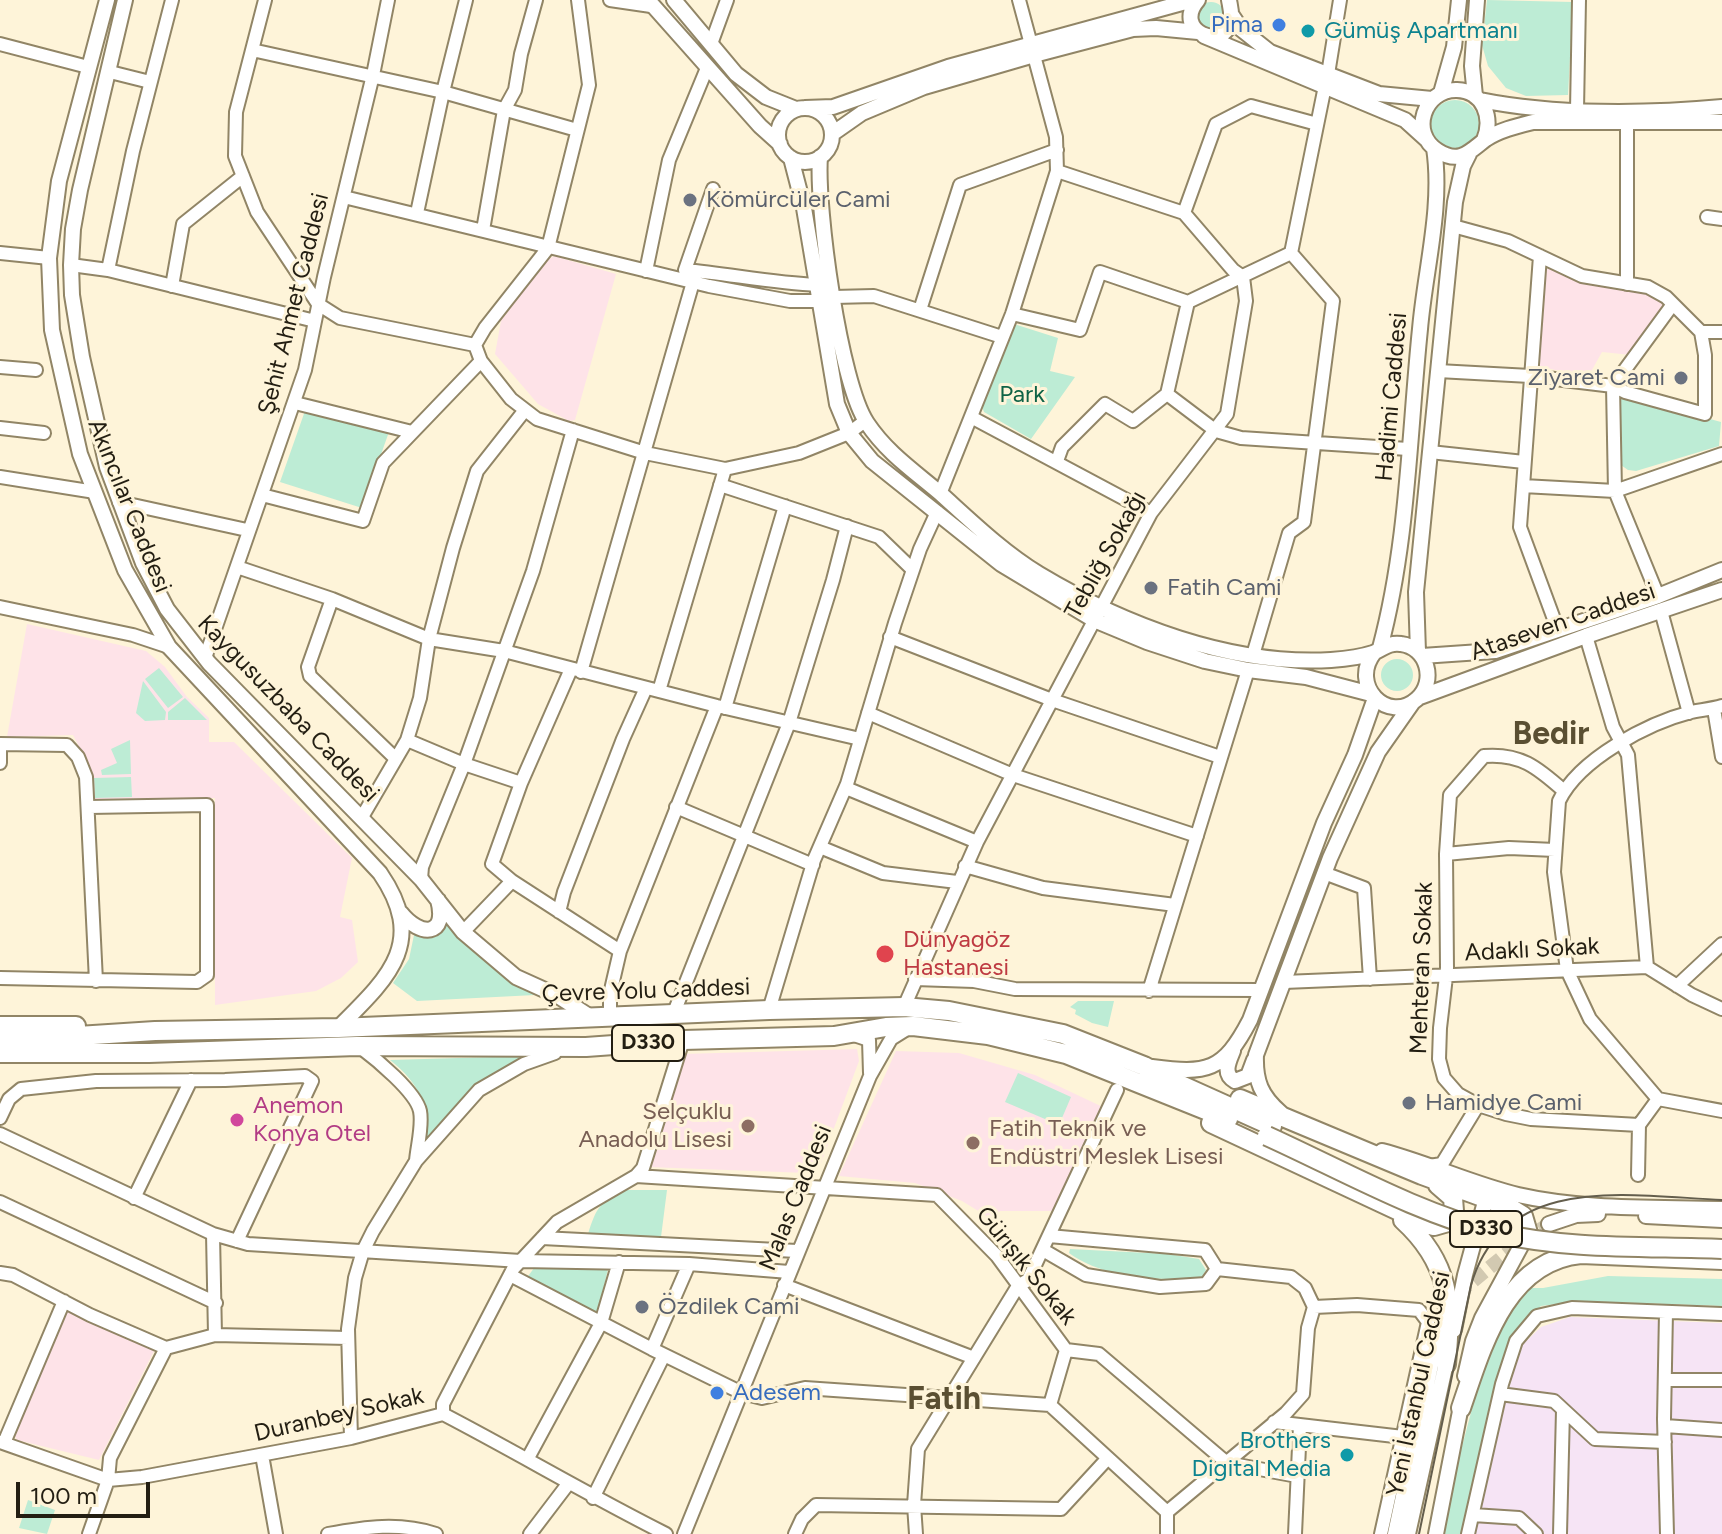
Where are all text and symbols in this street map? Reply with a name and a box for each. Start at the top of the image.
place label: Pima [1211,11,1263,39]
marker: Pima [1270,16,1288,34]
place label: Gümüş Apartmanı [1324,17,1518,45]
marker: Gümüş Apartmanı [1299,22,1317,40]
place label: Kömürcüler Cami [706,186,891,214]
street label: Şehit Ahmet Caddesi [253,190,335,418]
marker: Kömürcüler Cami [681,191,699,209]
street label: Hadimi Caddesi [1370,311,1414,483]
place label: Ziyaret Cami [1528,364,1665,392]
marker: Ziyaret Cami [1672,369,1690,387]
park label: Park [999,381,1045,409]
street label: Akıncılar Caddesi [81,415,177,597]
street label: Tebliğ Sokağı [1059,486,1153,624]
place label: Fatih Cami [1167,574,1282,602]
street label: Ataseven Caddesi [1467,577,1659,667]
marker: Fatih Cami [1142,579,1160,597]
street label: Kaygusuzbaba Caddesi [191,610,385,808]
district label: Bedir [1513,716,1589,754]
street label: Mehteran Sokak [1405,881,1439,1055]
place label: Dünyagöz Hastanesi [903,926,1010,982]
street label: Adaklı Sokak [1464,932,1600,968]
marker: Dünyagöz Hastanesi [874,943,896,965]
street label: Çevre Yolu Caddesi [541,973,751,1009]
road number: D330 [612,1025,684,1061]
place label: Hamidye Cami [1425,1089,1582,1117]
place label: Anemon Konya Otel [253,1092,371,1148]
marker: Hamidye Cami [1400,1094,1418,1112]
place label: Selçuklu Anadolu Lisesi [578,1098,732,1154]
marker: Anemon Konya Otel [228,1111,246,1129]
place label: Fatih Teknik ve Endüstri Meslek Lisesi [989,1115,1224,1171]
marker: Selçuklu Anadolu Lisesi [739,1117,757,1135]
street label: Malas Caddesi [754,1121,838,1275]
marker: Fatih Teknik ve Endüstri Meslek Lisesi [964,1134,982,1152]
street label: Gürışık Sokak [970,1201,1082,1331]
road number: D330 [1450,1211,1522,1247]
street label: Yeni İstanbul Caddesi [1381,1269,1457,1499]
place label: Özdilek Cami [658,1293,800,1321]
marker: Özdilek Cami [633,1298,651,1316]
place label: Adesem [733,1379,821,1407]
district label: Fatih [907,1381,981,1419]
street label: Duranbey Sokak [251,1382,427,1448]
marker: Adesem [708,1384,726,1402]
place label: Brothers Digital Media [1192,1427,1331,1483]
marker: Brothers Digital Media [1338,1446,1356,1464]
scale bar [20,1466,154,1516]
text: 100 m [30,1481,97,1510]

